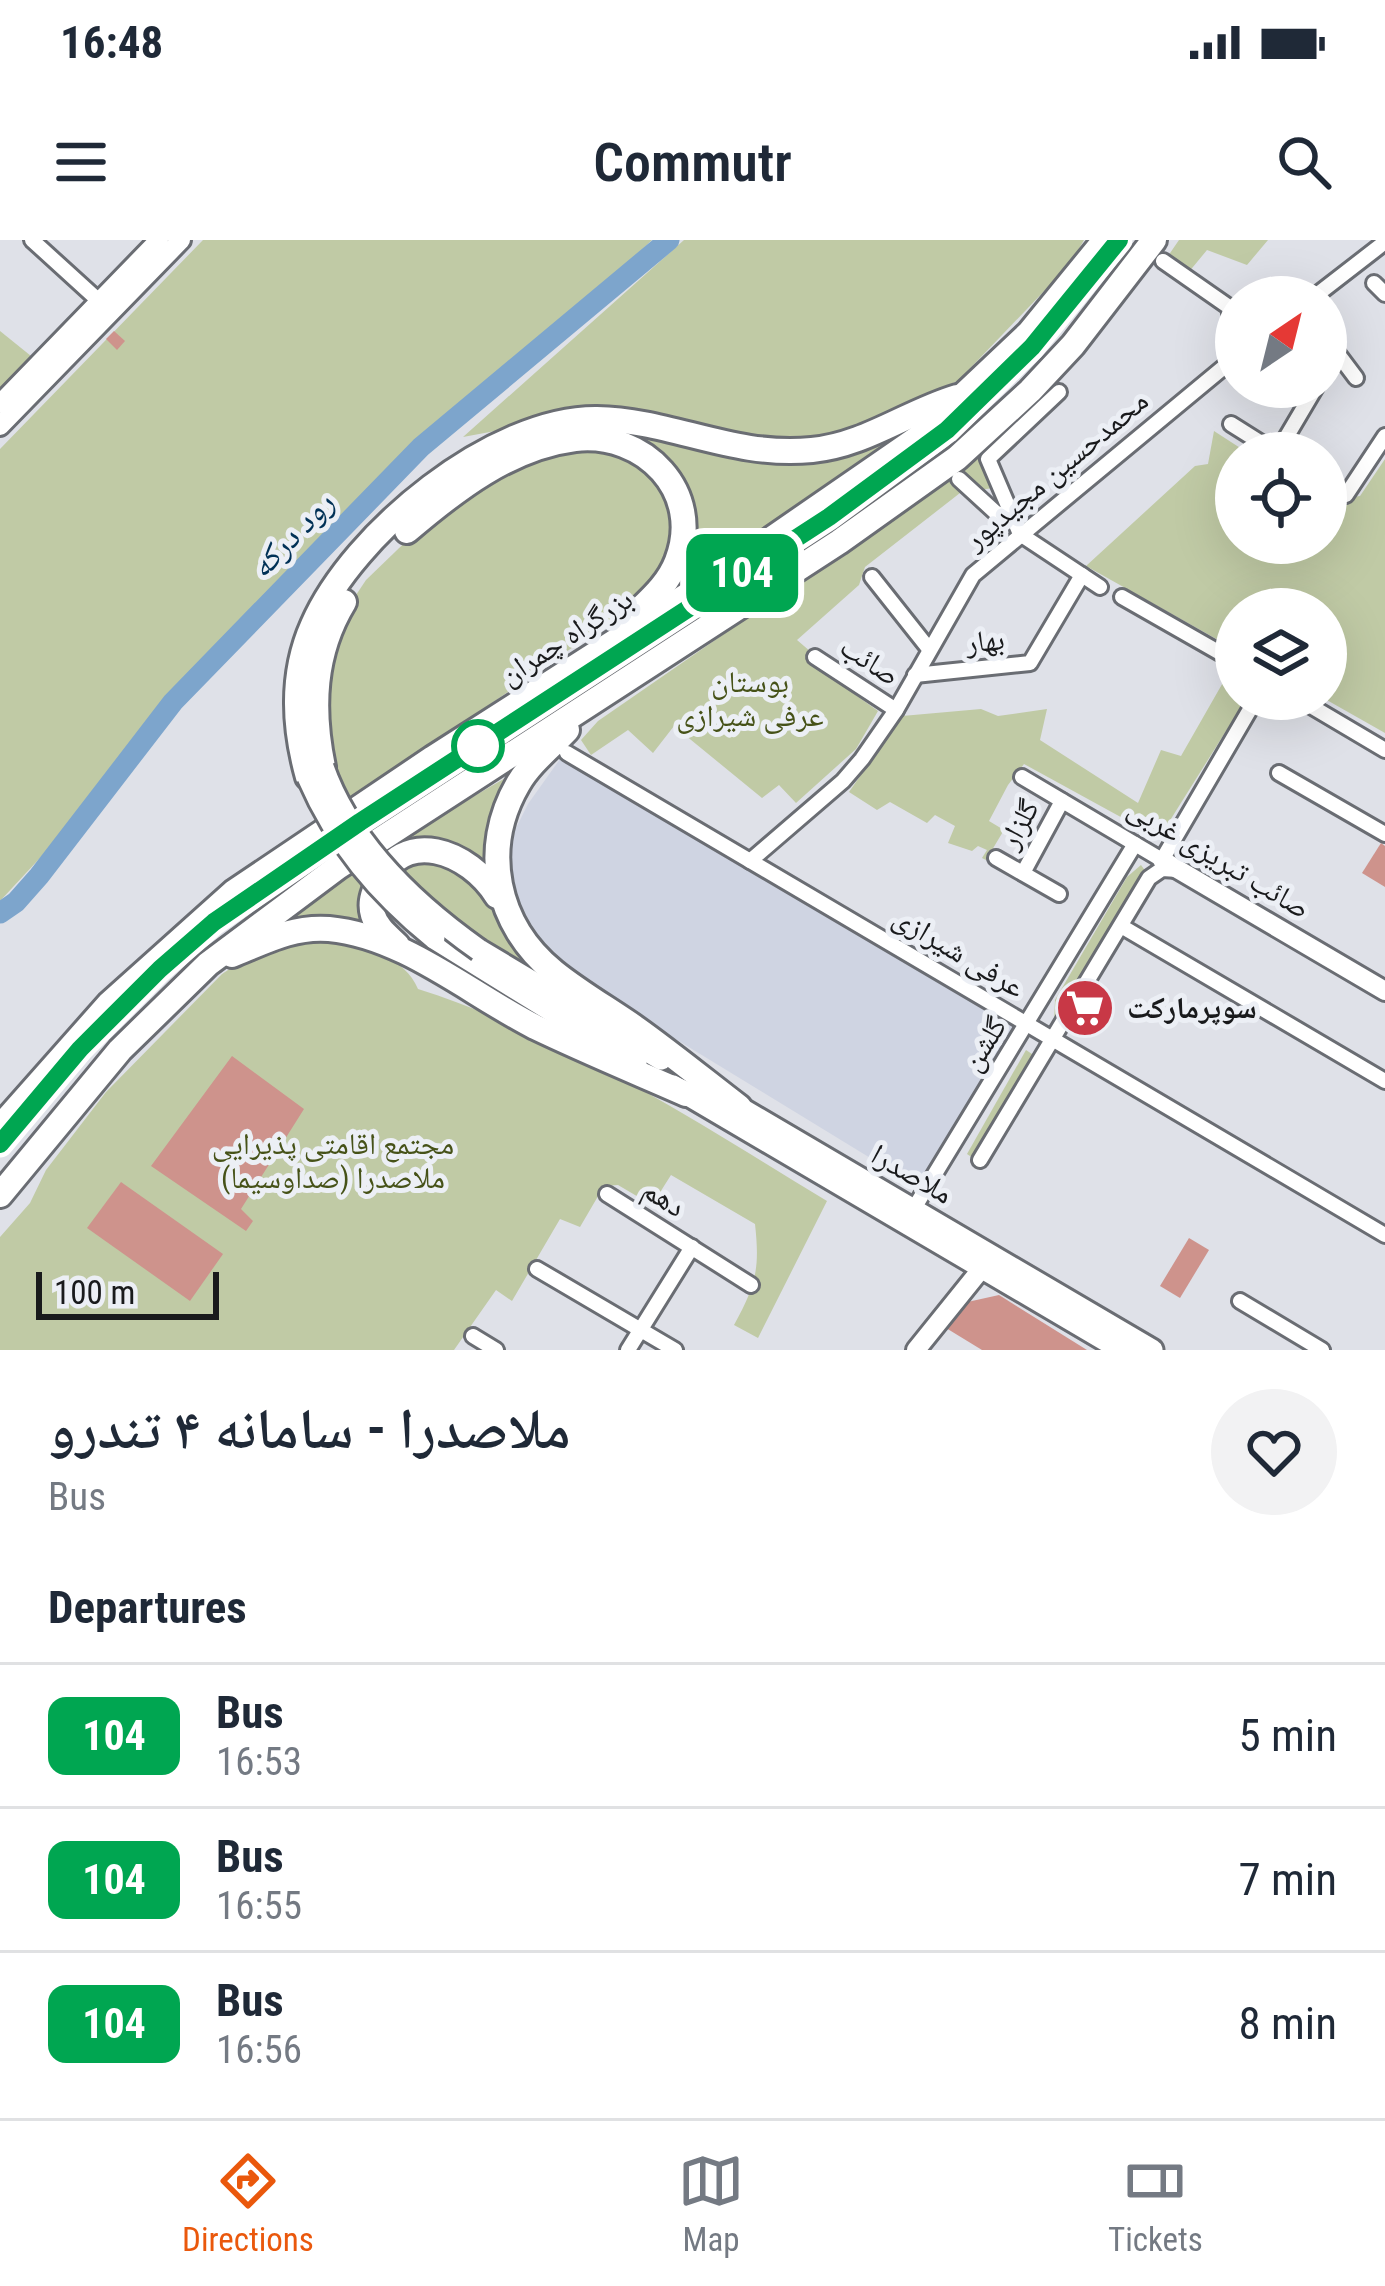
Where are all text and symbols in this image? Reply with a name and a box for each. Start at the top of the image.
text: 16:48 [60,16,163,69]
icon: menu [48,129,114,195]
icon: search [1271,129,1337,195]
text: Commutr [593,131,792,194]
north arrow [1215,276,1347,408]
map controls [1215,276,1347,720]
street label: محمدحسین مجیدپور [956,383,1155,558]
button: locate [1215,432,1347,564]
water label: رود درکه [241,483,342,585]
line badge: 104 [673,534,811,612]
text: 104 [710,548,774,597]
street label: بزرگراه چمران [493,581,639,693]
button: layers [1215,588,1347,720]
street label: بهار [963,621,1006,660]
street label: صائب [834,628,907,693]
park label: بوستان عرفی شیرازی [676,664,824,734]
unlabelled marker [453,721,503,771]
street label: صائب تبریزی غربی [1121,790,1317,926]
street label: گلزار [990,793,1046,855]
street label: عرفی شیرازی [887,899,1031,1005]
supermarket icon: سوپرمارکت [1054,977,1116,1039]
place label: سوپرمارکت [1127,990,1257,1026]
street label: گلشن [954,1010,1014,1078]
park label: مجتمع اقامتی پذیرایی ملاصدرا (صداوسیما) [212,1126,454,1195]
street label: ملاصدرا [865,1136,959,1211]
street label: دهم [635,1171,692,1226]
scale bar [36,1266,219,1319]
text: 100 m [54,1273,135,1312]
button: heart [1211,1389,1337,1515]
text: ملاصدرا - سامانه ۴ تندرو [48,1395,571,1462]
text: Bus [48,1474,106,1520]
text: Departures [48,1581,247,1634]
text: Bus [216,1686,284,1739]
text: 5 min [1238,1709,1337,1762]
text: 104 [82,1711,146,1760]
text: 16:53 [216,1739,302,1785]
text: Bus [216,1830,284,1883]
text: 7 min [1238,1853,1337,1906]
text: 104 [82,1855,146,1904]
text: 16:55 [216,1883,302,1929]
text: Bus [216,1974,284,2027]
text: 8 min [1238,1997,1337,2050]
text: 104 [82,1999,146,2048]
text: 16:56 [216,2027,302,2073]
tab: Directions [182,2148,314,2259]
tab: Map [678,2148,744,2259]
tab: Tickets [1108,2148,1203,2259]

